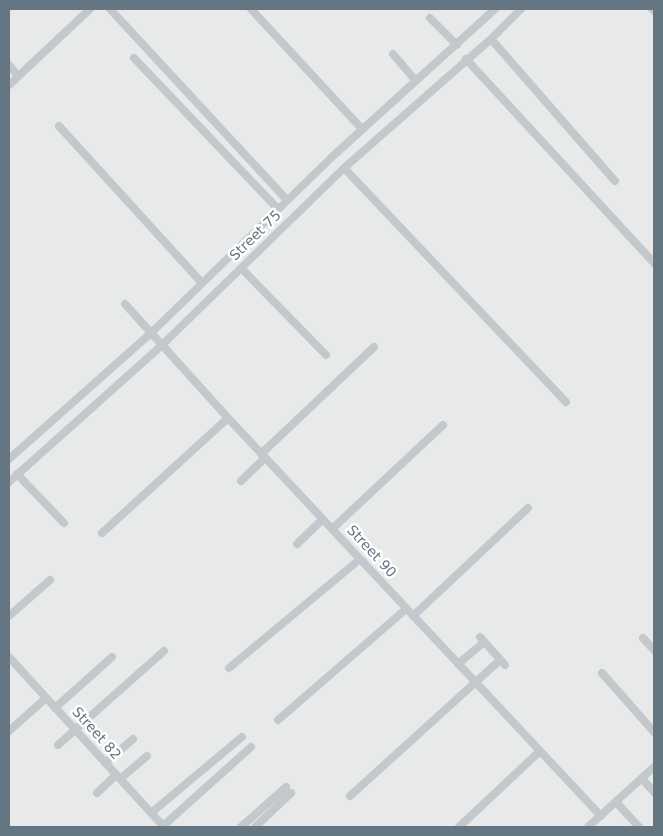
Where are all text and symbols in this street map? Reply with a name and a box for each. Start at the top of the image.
street label: Street 75 [227,207,285,265]
street label: Street 90 [343,523,399,581]
street label: Street 82 [68,704,124,764]

